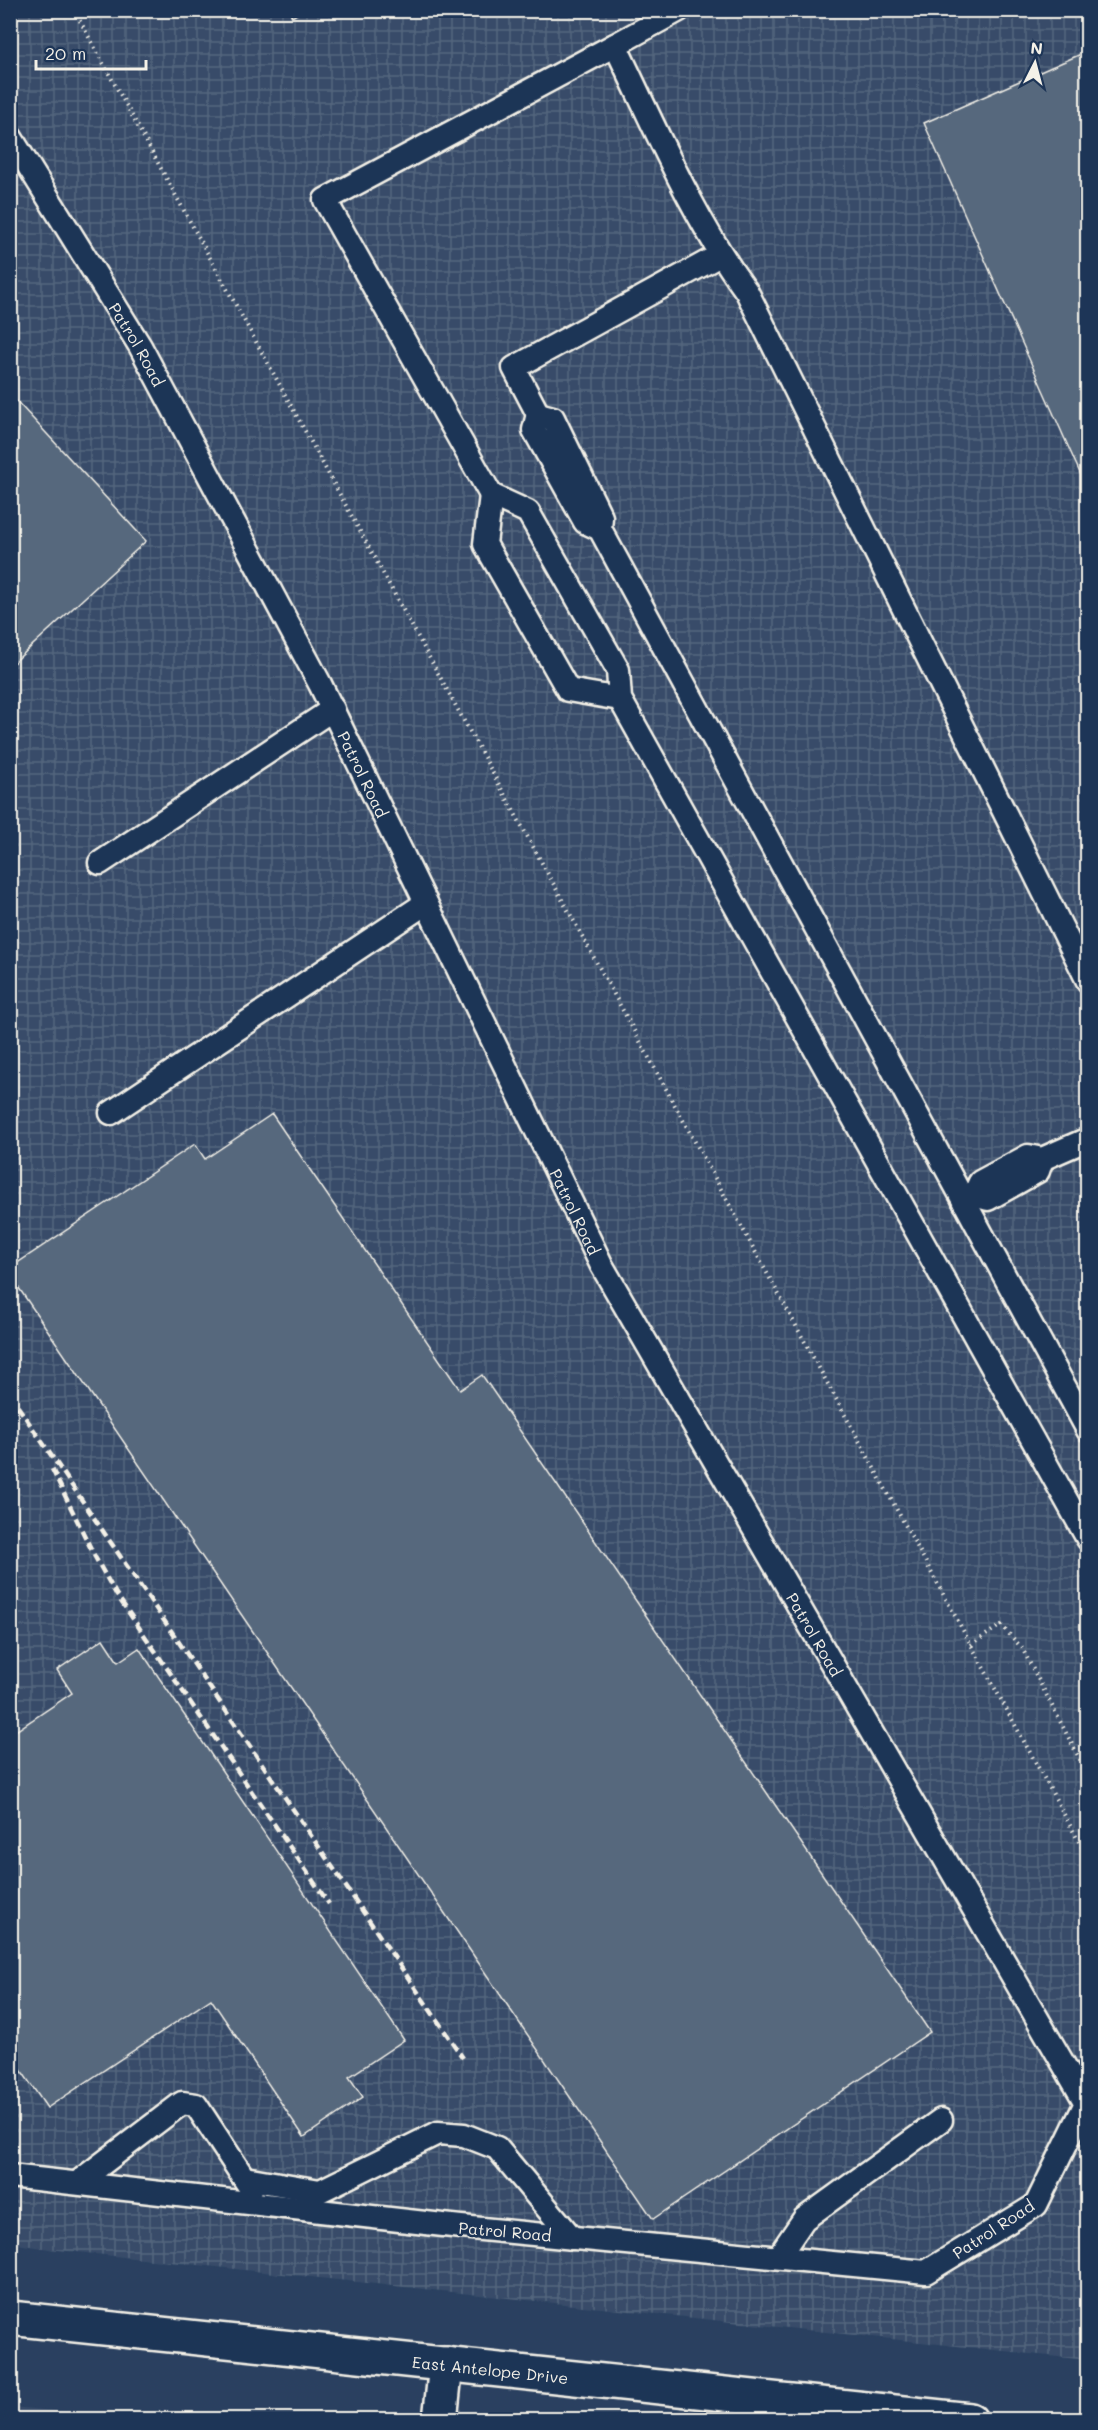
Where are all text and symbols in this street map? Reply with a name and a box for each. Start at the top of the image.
scale bar [36,33,146,71]
north arrow [1005,33,1065,93]
text: N [1029,37,1044,59]
text: 20 m [45,41,86,65]
street label: Patrol Road [105,298,170,390]
street label: Patrol Road [334,727,393,821]
street label: Patrol Road [546,1165,605,1258]
street label: Patrol Road [782,1589,847,1680]
street label: Patrol Road [948,2195,1038,2263]
street label: Patrol Road [458,2216,552,2246]
street label: East Antelope Drive [411,2350,569,2388]

